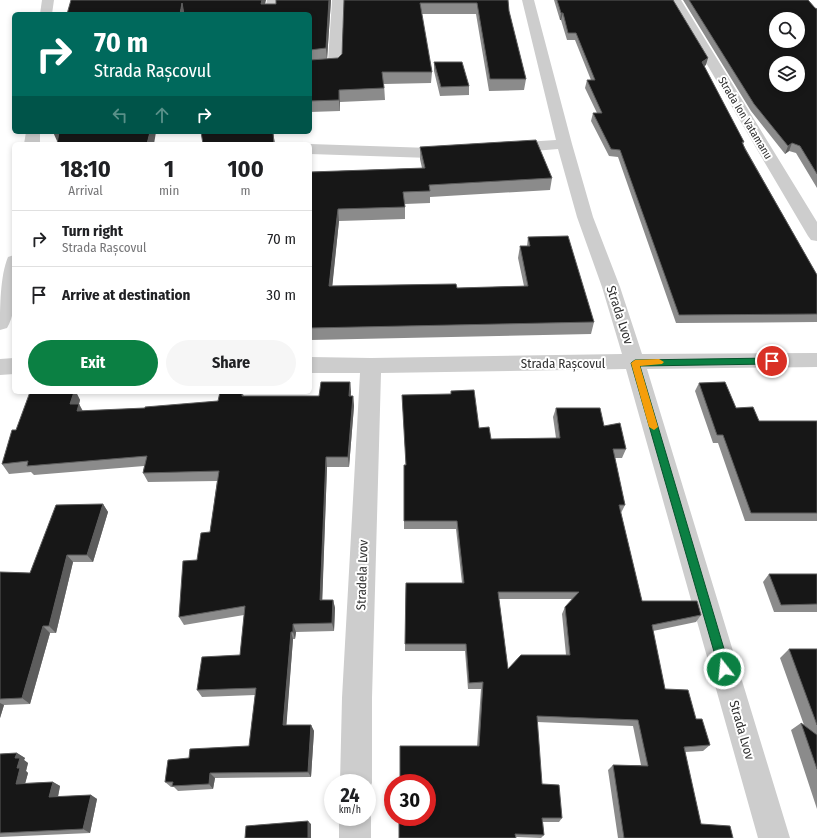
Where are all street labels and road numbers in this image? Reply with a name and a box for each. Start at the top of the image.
street label: Strada Ion Vatamanu [715,74,775,162]
street label: Strada Lvov [603,284,637,346]
street label: Strada Rașcovul [521,356,606,372]
street label: Stradela Lvov [353,539,371,611]
street label: Strada Lvov [726,699,758,761]

